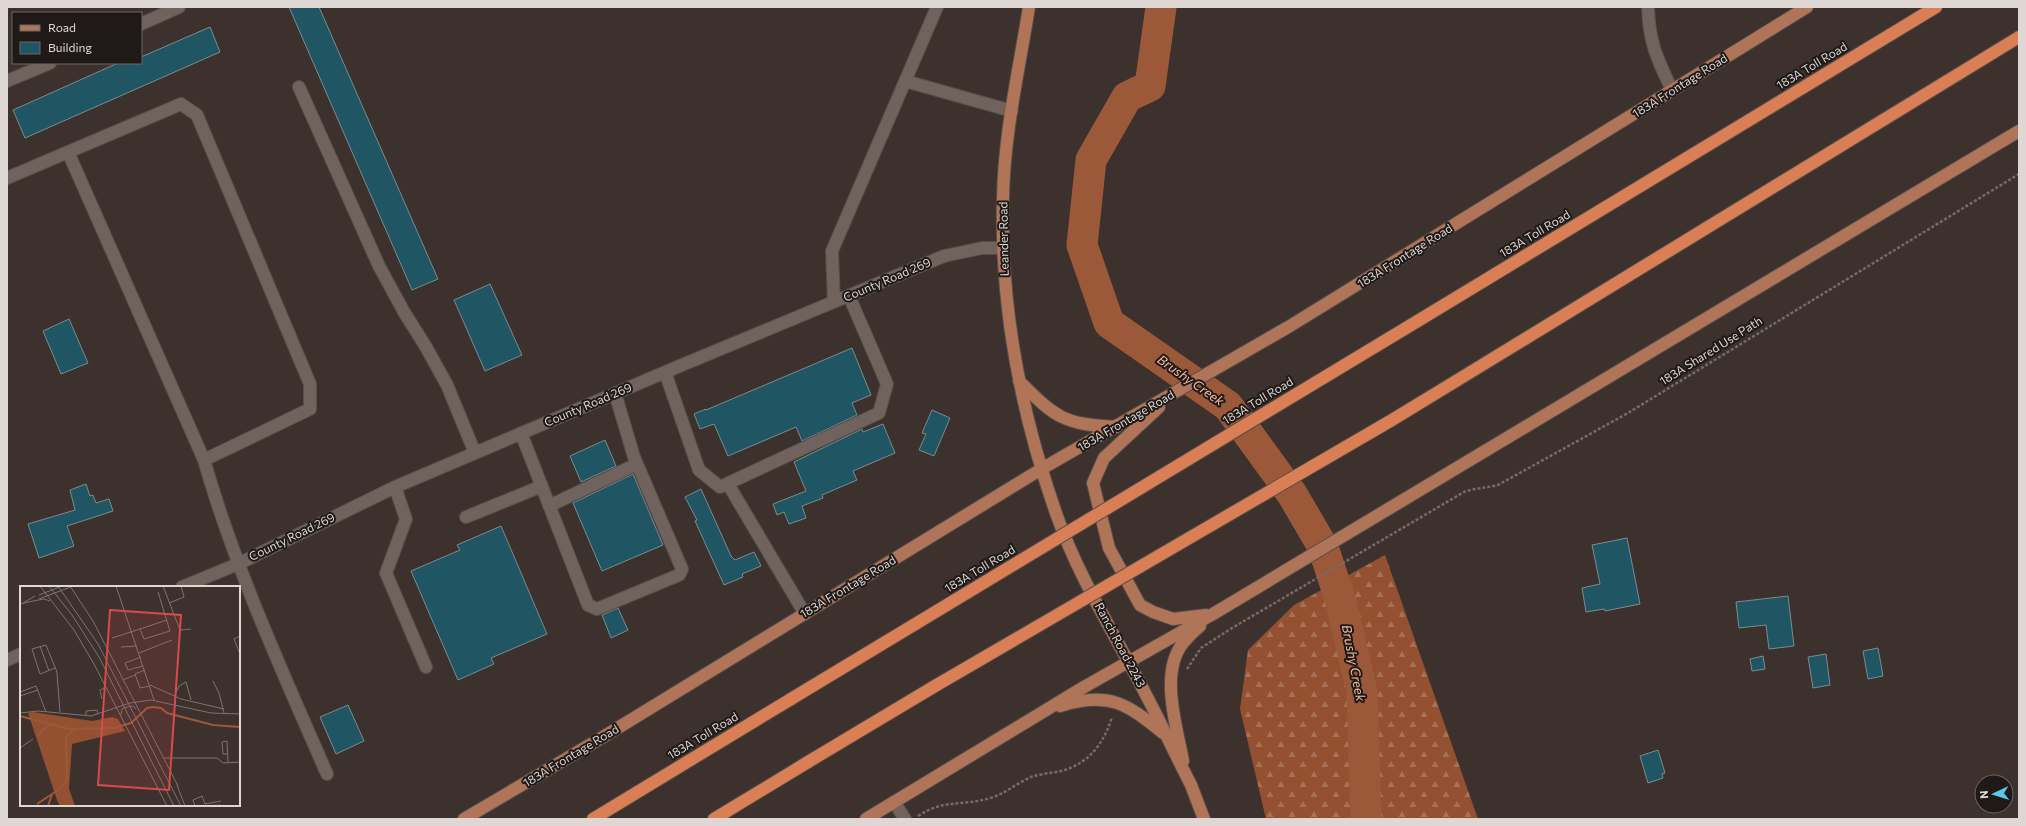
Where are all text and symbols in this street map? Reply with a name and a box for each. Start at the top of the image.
legend [12,12,142,64]
text: Road [48,20,76,34]
street label: 183A Toll Road [1774,39,1849,92]
text: Building [48,40,92,54]
street label: 183A Frontage Road [1629,50,1729,120]
street label: Leander Road [995,201,1011,277]
street label: 183A Toll Road [1497,207,1572,260]
street label: 183A Frontage Road [1354,220,1454,290]
street label: County Road 269 [841,254,933,304]
street label: 183A Shared Use Path [1657,313,1764,387]
water label: Brushy Creek [1155,351,1228,409]
street label: 183A Toll Road [1220,374,1295,427]
street label: County Road 269 [542,379,634,429]
street label: 183A Frontage Road [1075,387,1176,453]
street label: County Road 269 [246,509,337,563]
street label: 183A Toll Road [942,542,1017,595]
street label: 183A Frontage Road [797,552,898,620]
inset map [20,586,240,806]
street label: Ranch Road 2243 [1093,600,1149,689]
water label: Brushy Creek [1339,623,1369,704]
street label: 183A Toll Road [665,709,740,762]
street label: 183A Frontage Road [520,721,621,789]
north arrow [1974,774,2014,814]
text: N [1977,790,1990,799]

